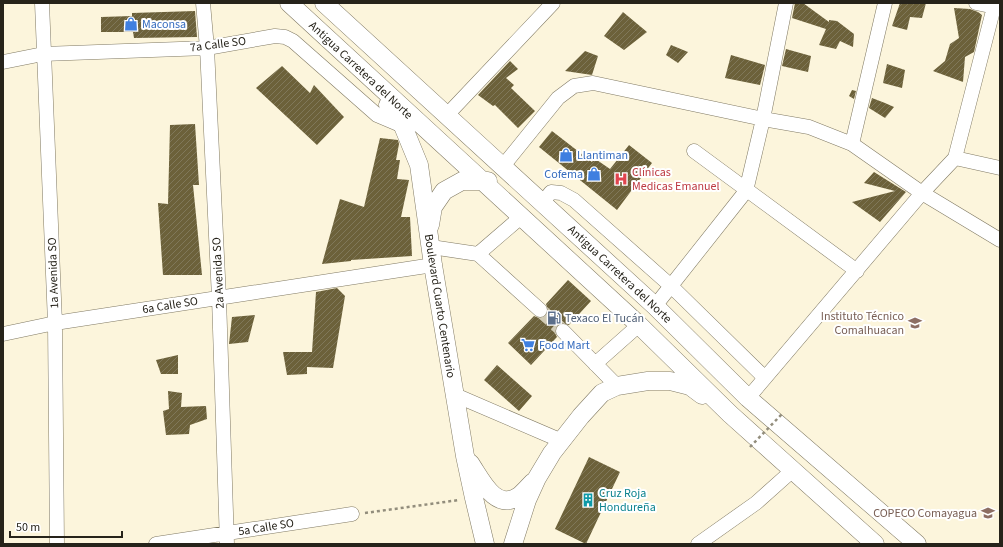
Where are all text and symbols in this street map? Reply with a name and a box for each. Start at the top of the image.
shop icon: Maconsa [123,16,139,32]
place label: Maconsa [142,16,186,33]
street label: Antigua Carretera del Norte [305,18,416,123]
street label: 7a Calle SO [189,33,247,56]
shop icon: Llantiman [558,147,574,163]
place label: Llantiman [577,147,628,164]
place label: Clínicas Medicas Emanuel [632,164,720,195]
place label: Cofema [544,166,583,183]
shop icon: Cofema [586,166,602,182]
hospital icon: Clínicas Medicas Emanuel [613,171,629,187]
street label: Antigua Carretera del Norte [564,222,675,327]
street label: Boulevard Cuarto Centenario [420,233,459,379]
street label: 1a Avenida SO [44,237,63,309]
street label: 2a Avenida SO [208,237,229,309]
street label: 6a Calle SO [141,293,199,318]
place label: Instituto Técnico Comalhuacan [821,308,904,339]
fuel station icon: Texaco El Tucán [546,310,562,326]
place label: Texaco El Tucán [565,310,644,327]
school or university icon: Instituto Técnico Comalhuacan [907,315,923,331]
supermarket icon: Food Mart [520,337,536,353]
place label: Food Mart [539,337,590,354]
place label: Cruz Roja Hondureña [599,485,656,516]
building icon: Cruz Roja Hondureña [580,492,596,508]
place label: COPECO Comayagua [873,505,977,522]
school or university icon: COPECO Comayagua [980,505,996,521]
scale bar [10,513,122,539]
street label: 5a Calle SO [237,515,295,540]
text: 50 m [16,519,40,536]

